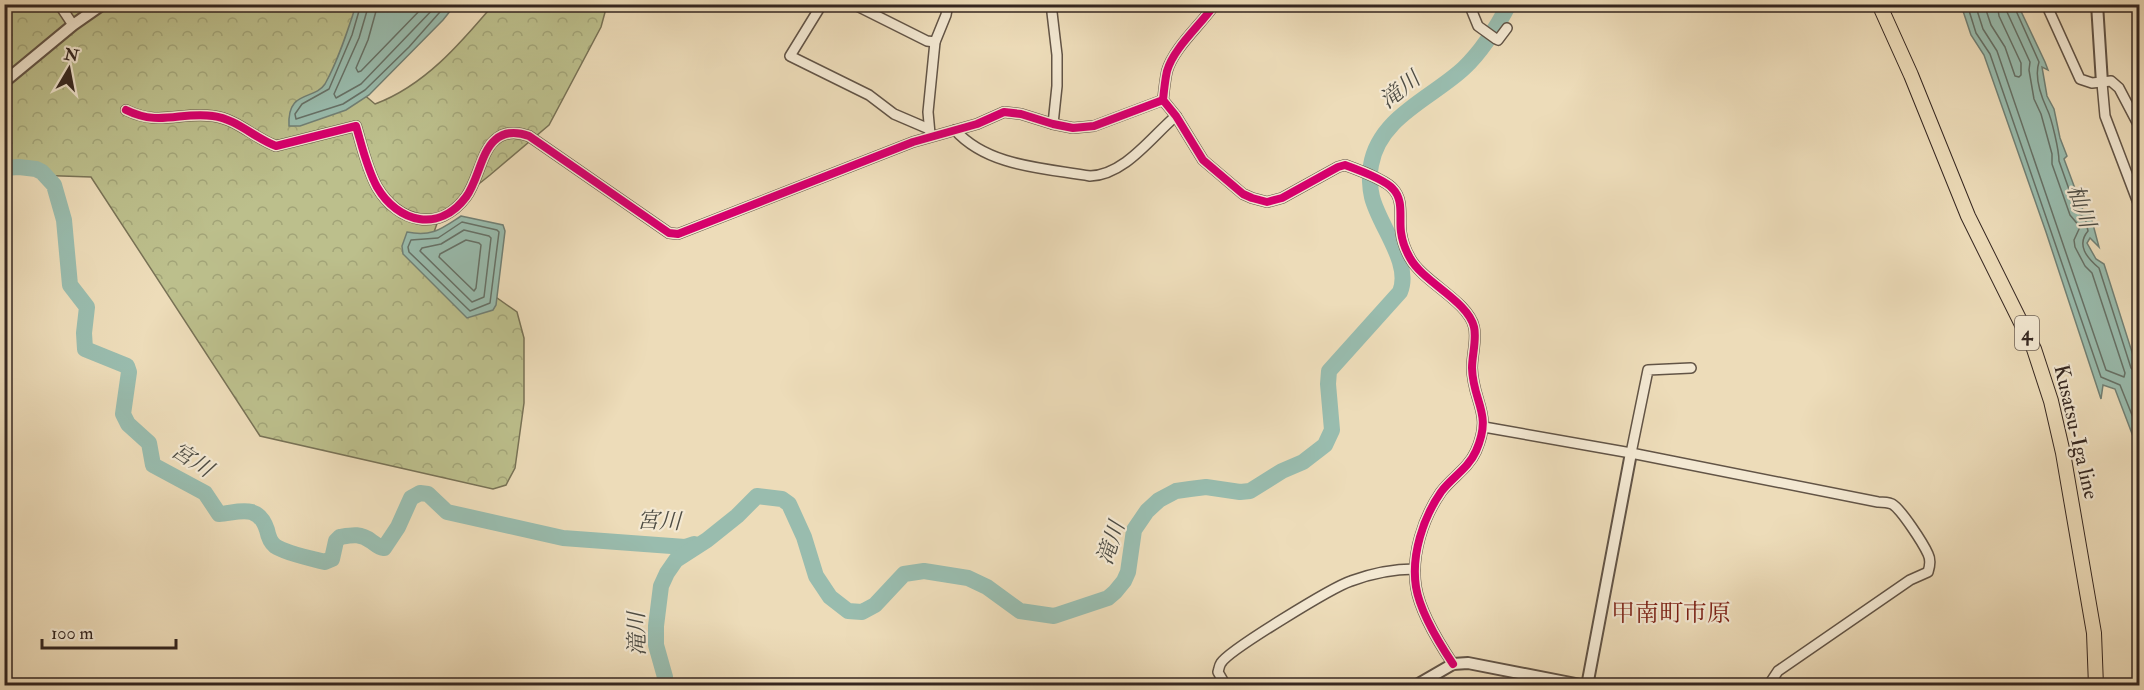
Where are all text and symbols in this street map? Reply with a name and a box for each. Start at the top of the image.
north arrow [39,39,99,99]
text: N [62,44,81,66]
water label: 滝川 [1374,64,1427,115]
water label: 杣川 [2061,181,2102,233]
road number: 4 [2015,316,2039,350]
street label: Kusatsu-Iga line [2047,362,2105,502]
water label: 宮川 [166,436,220,485]
water label: 宮川 [637,506,683,536]
water label: 滝川 [1091,516,1132,568]
district label: 甲南町市原 [1611,598,1731,629]
water label: 滝川 [623,610,651,656]
scale bar [42,612,176,650]
text: 100 m [51,622,94,645]

